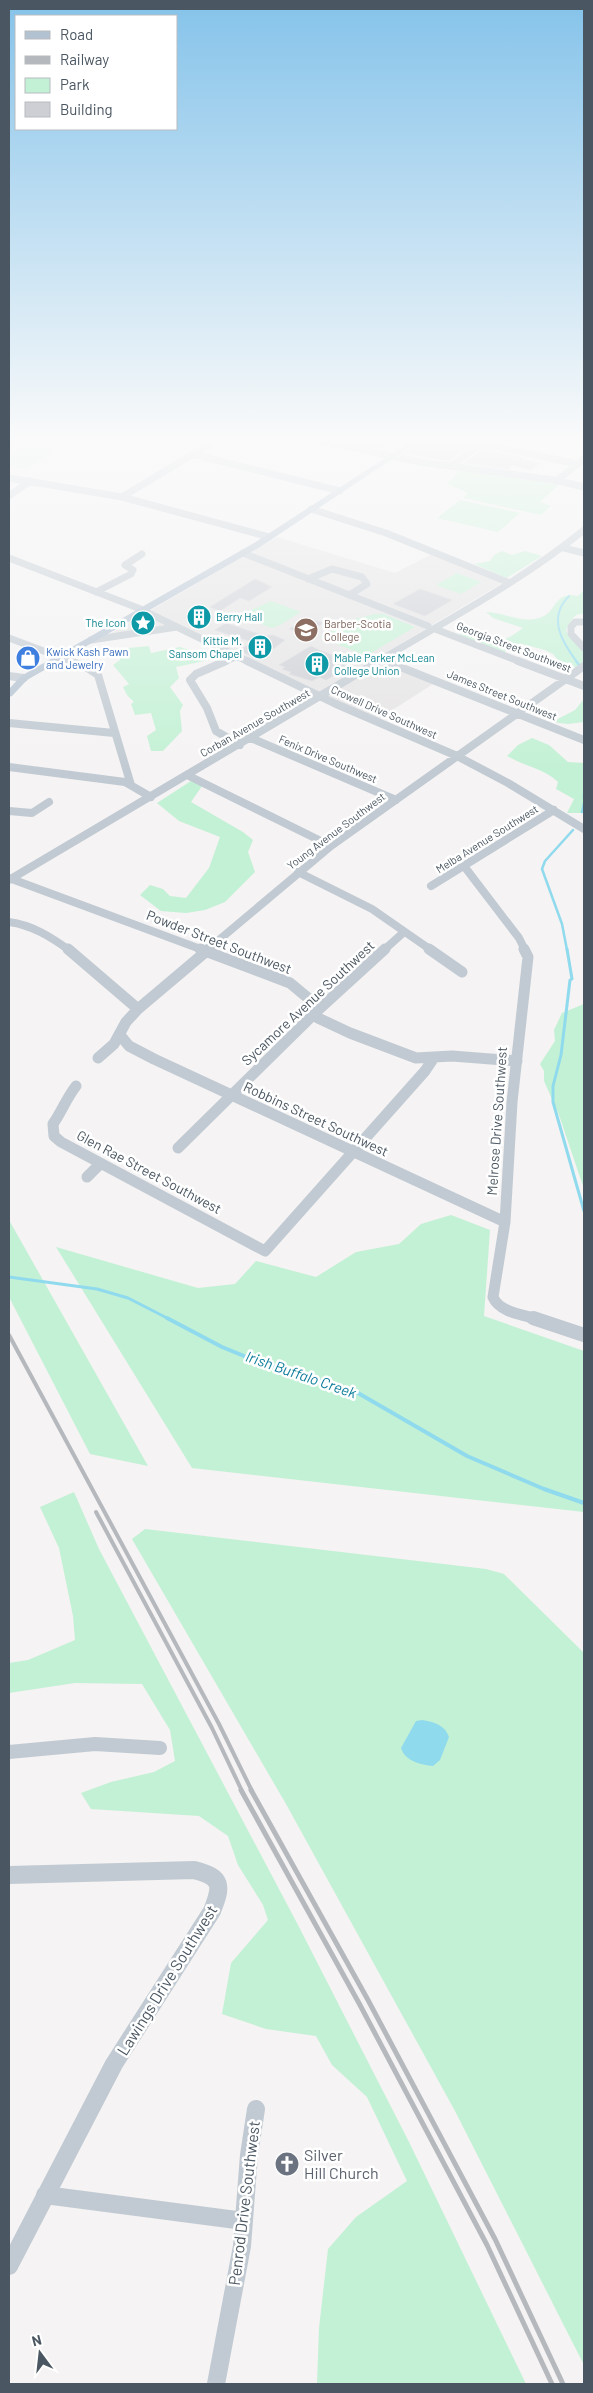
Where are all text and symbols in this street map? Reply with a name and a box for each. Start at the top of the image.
legend [15,15,178,130]
text: Road [60,25,93,43]
text: Railway [60,50,109,68]
text: Park [60,75,90,93]
text: Building [60,100,113,118]
building icon: Berry Hall [186,604,212,630]
place icon: The Icon [130,610,156,636]
place label: Berry Hall [216,610,262,623]
place label: The Icon [85,616,126,629]
school or university icon: Barber-Scotia College [293,617,319,643]
place label: Barber-Scotia College [324,617,391,643]
street label: Georgia Street Southwest [455,619,574,674]
place label: Kittie M. Sansom Chapel [169,634,242,660]
building icon: Kittie M. Sansom Chapel [247,634,273,660]
shop icon: Kwick Kash Pawn and Jewelry [15,645,41,671]
place label: Kwick Kash Pawn and Jewelry [46,645,128,671]
building icon: Mable Parker McLean College Union [304,651,330,677]
place label: Mable Parker McLean College Union [334,651,435,677]
street label: James Street Southwest [445,667,559,723]
street label: Crowell Drive Southwest [329,682,439,741]
street label: Corban Avenue Southwest [198,686,312,759]
street label: Fenix Drive Southwest [277,732,379,785]
street label: Young Avenue Southwest [284,789,387,872]
street label: Melba Avenue Southwest [433,802,540,875]
street label: Powder Street Southwest [144,906,294,977]
street label: Sycamore Avenue Southwest [238,937,378,1069]
street label: Melrose Drive Southwest [483,1046,510,1196]
street label: Robbins Street Southwest [241,1077,391,1160]
street label: Glen Rae Street Southwest [74,1126,225,1217]
water label: Irish Buffalo Creek [244,1347,360,1402]
street label: Lawings Drive Southwest [112,1901,221,2058]
street label: Penrod Drive Southwest [224,2120,263,2286]
place label: Silver Hill Church [304,2145,379,2182]
church icon: Silver Hill Church [274,2151,300,2177]
north arrow [15,2328,65,2378]
text: N [30,2331,43,2349]

